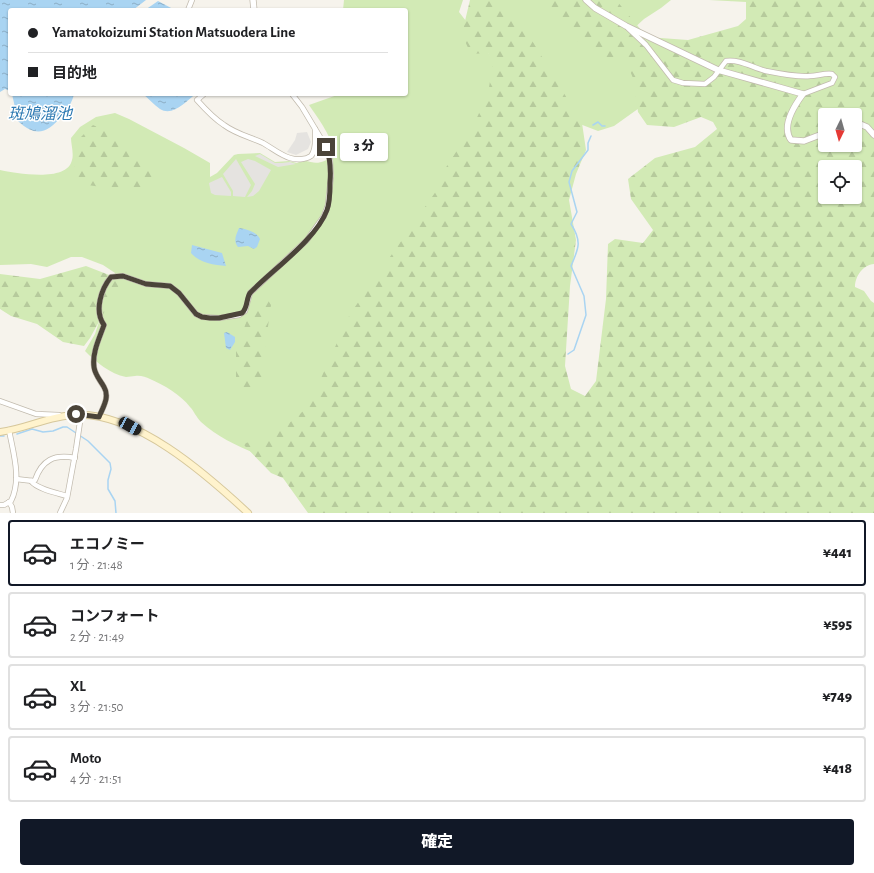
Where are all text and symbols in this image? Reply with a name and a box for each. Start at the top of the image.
text: Yamatokoizumi Station Matsuodera Line [52,25,295,40]
text: 目的地 [52,66,97,81]
water label: 斑鳩溜池 [8,105,74,122]
north arrow [818,108,862,152]
map controls [818,108,862,204]
callout: 3 分 [340,133,388,161]
route end [317,138,335,156]
text: 3 分 [354,140,374,153]
button: locate [818,160,862,204]
route start [67,405,85,423]
car [117,415,143,437]
icon: car [22,535,58,571]
text: エコノミー [70,537,145,552]
text: ¥441 [823,545,852,560]
text: 1 分 · 21:48 [70,559,123,572]
icon: car [22,607,58,643]
text: コンフォート [70,609,160,624]
text: ¥595 [823,617,852,632]
text: 2 分 · 21:49 [70,631,124,644]
icon: car [22,679,58,715]
text: XL [70,679,86,694]
text: ¥749 [822,689,852,704]
text: 3 分 · 21:50 [70,701,123,714]
icon: car [22,751,58,787]
text: Moto [70,751,102,766]
text: ¥418 [823,761,852,776]
text: 4 分 · 21:51 [70,773,122,786]
button: 確定 [20,819,854,865]

